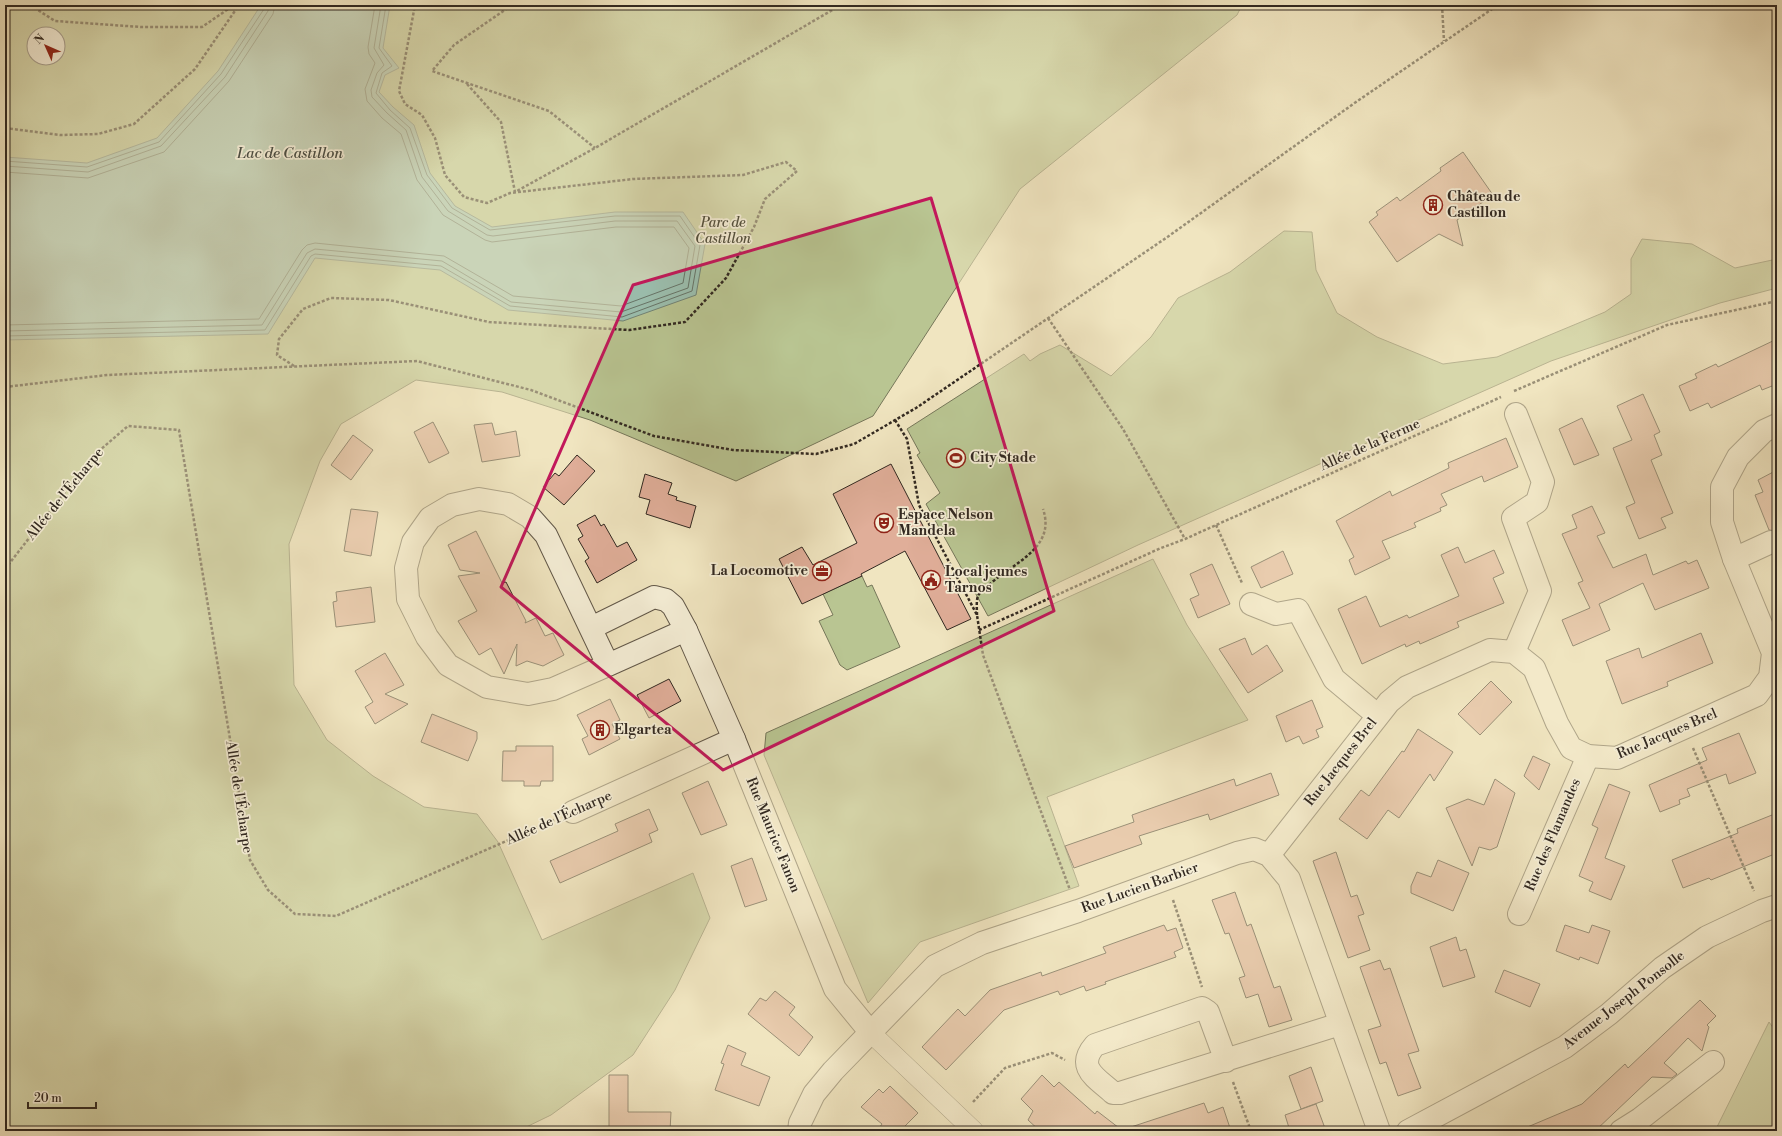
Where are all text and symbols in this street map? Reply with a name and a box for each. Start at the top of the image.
north arrow [26,26,66,66]
text: N [32,31,48,48]
water label: Lac de Castillon [236,144,343,163]
place label: Château de Castillon [1447,188,1521,222]
building icon: Château de Castillon [1422,194,1444,216]
park label: Parc de Castillon [695,214,751,248]
street label: Allée de la Ferme [1316,415,1423,476]
street label: Allée de l'Écharpe [20,443,108,545]
sports icon: City Stade [945,447,967,469]
place label: City Stade [970,449,1037,467]
place label: Espace Nelson Mandela [898,506,993,540]
theatre icon: Espace Nelson Mandela [873,512,895,534]
office icon: La Locomotive [811,560,833,582]
place label: La Locomotive [711,562,808,580]
place label: Local jeunes Tarnos [945,563,1027,597]
public building icon: Local jeunes Tarnos [920,569,942,591]
street label: Rue Jacques Brel [1614,705,1720,763]
street label: Rue Jacques Brel [1301,714,1381,810]
building icon: Elgartea [589,719,611,741]
place label: Elgartea [614,721,672,739]
street label: Allée de l'Écharpe [221,738,259,855]
street label: Rue Maurice Fanon [742,775,805,896]
street label: Rue des Flamandes [1521,776,1585,894]
street label: Allée de l'Écharpe [502,785,615,850]
street label: Rue Lucien Barbier [1079,858,1201,918]
street label: Avenue Joseph Ponsolle [1559,947,1688,1054]
scale bar [28,1084,96,1110]
text: 20 m [34,1091,62,1106]

